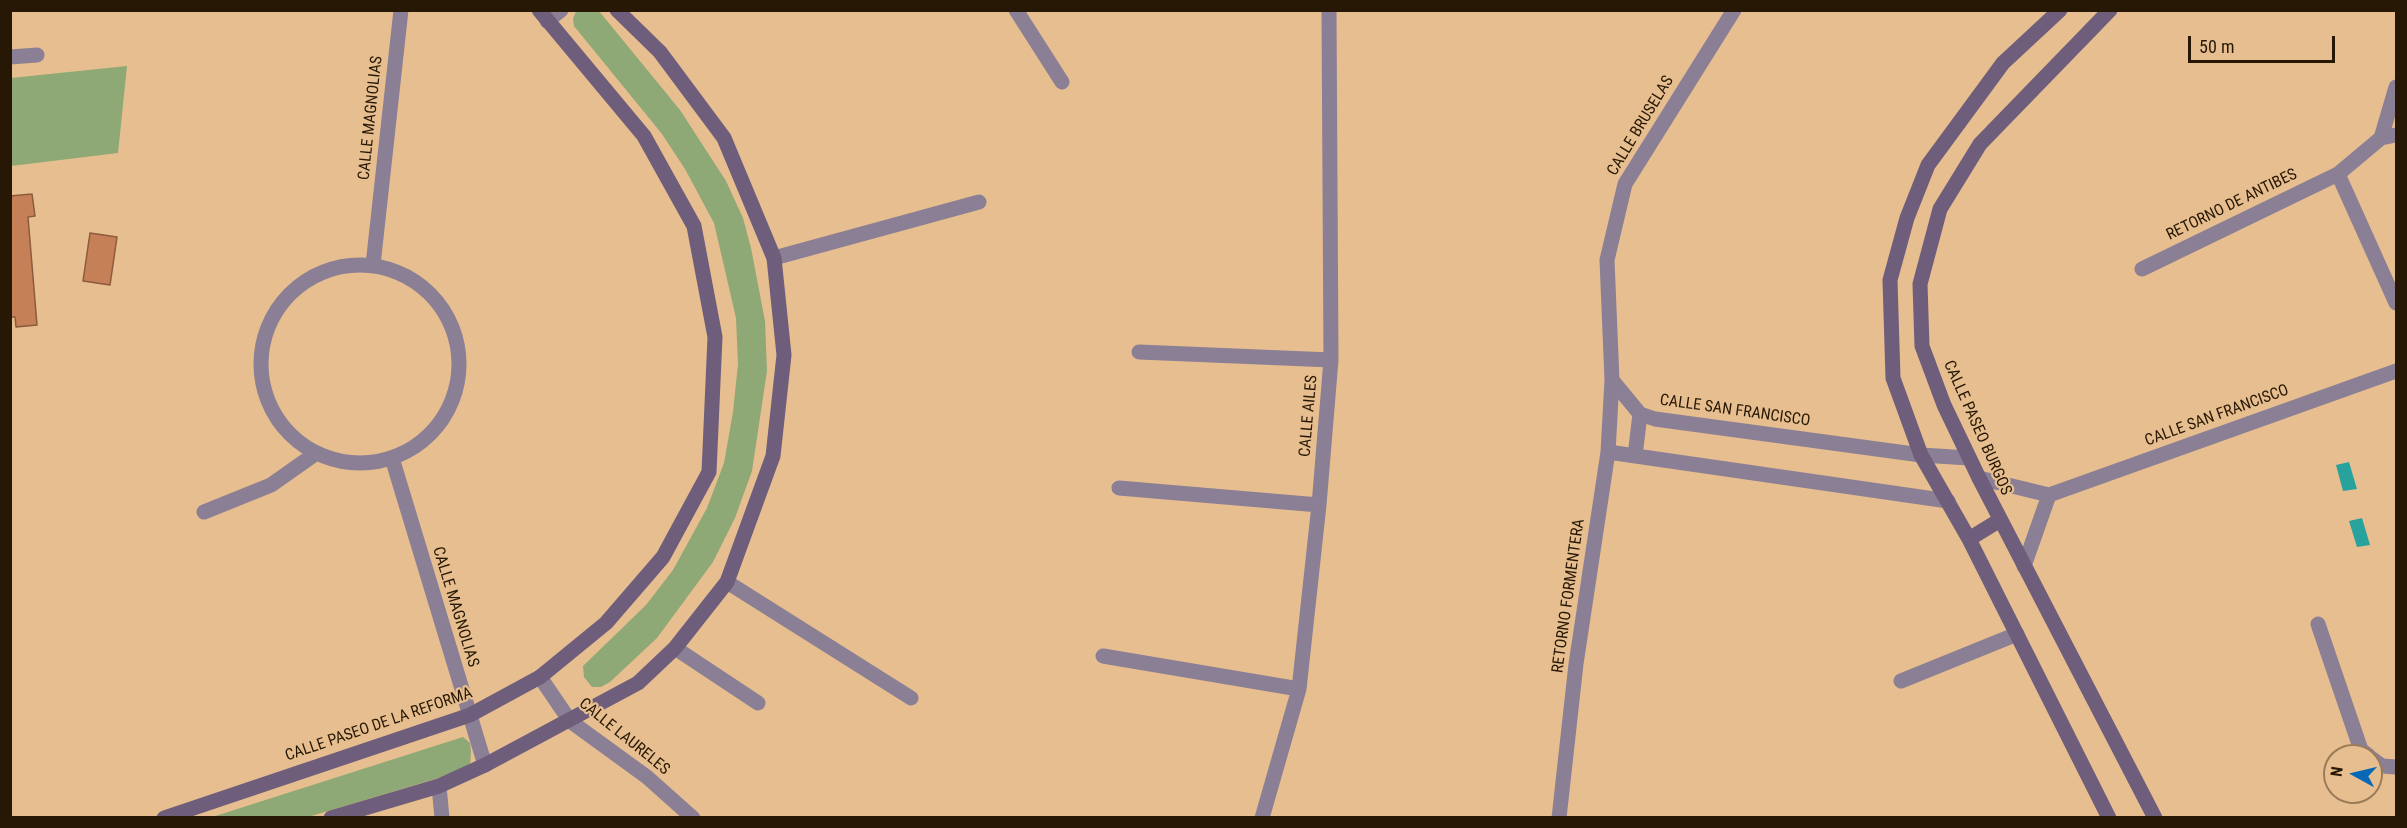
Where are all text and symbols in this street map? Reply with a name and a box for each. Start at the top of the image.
scale bar [2191,24,2338,62]
text: 50 m [2199,36,2234,57]
street label: CALLE MAGNOLIAS [355,55,387,181]
street label: CALLE BRUSELAS [1604,73,1678,179]
street label: RETORNO DE ANTIBES [2164,165,2300,245]
street label: CALLE PASEO BURGOS [1939,358,2015,498]
street label: CALLE AILES [1296,374,1322,458]
street label: CALLE SAN FRANCISCO [2142,381,2292,451]
street label: CALLE SAN FRANCISCO [1659,391,1811,431]
street label: RETORNO FORMENTERA [1549,518,1589,674]
street label: CALLE MAGNOLIAS [428,545,482,669]
street label: CALLE PASEO DE LA REFORMA [283,684,475,766]
street label: CALLE LAURELES [575,695,673,779]
north arrow [2323,744,2383,804]
text: N [2327,766,2347,778]

